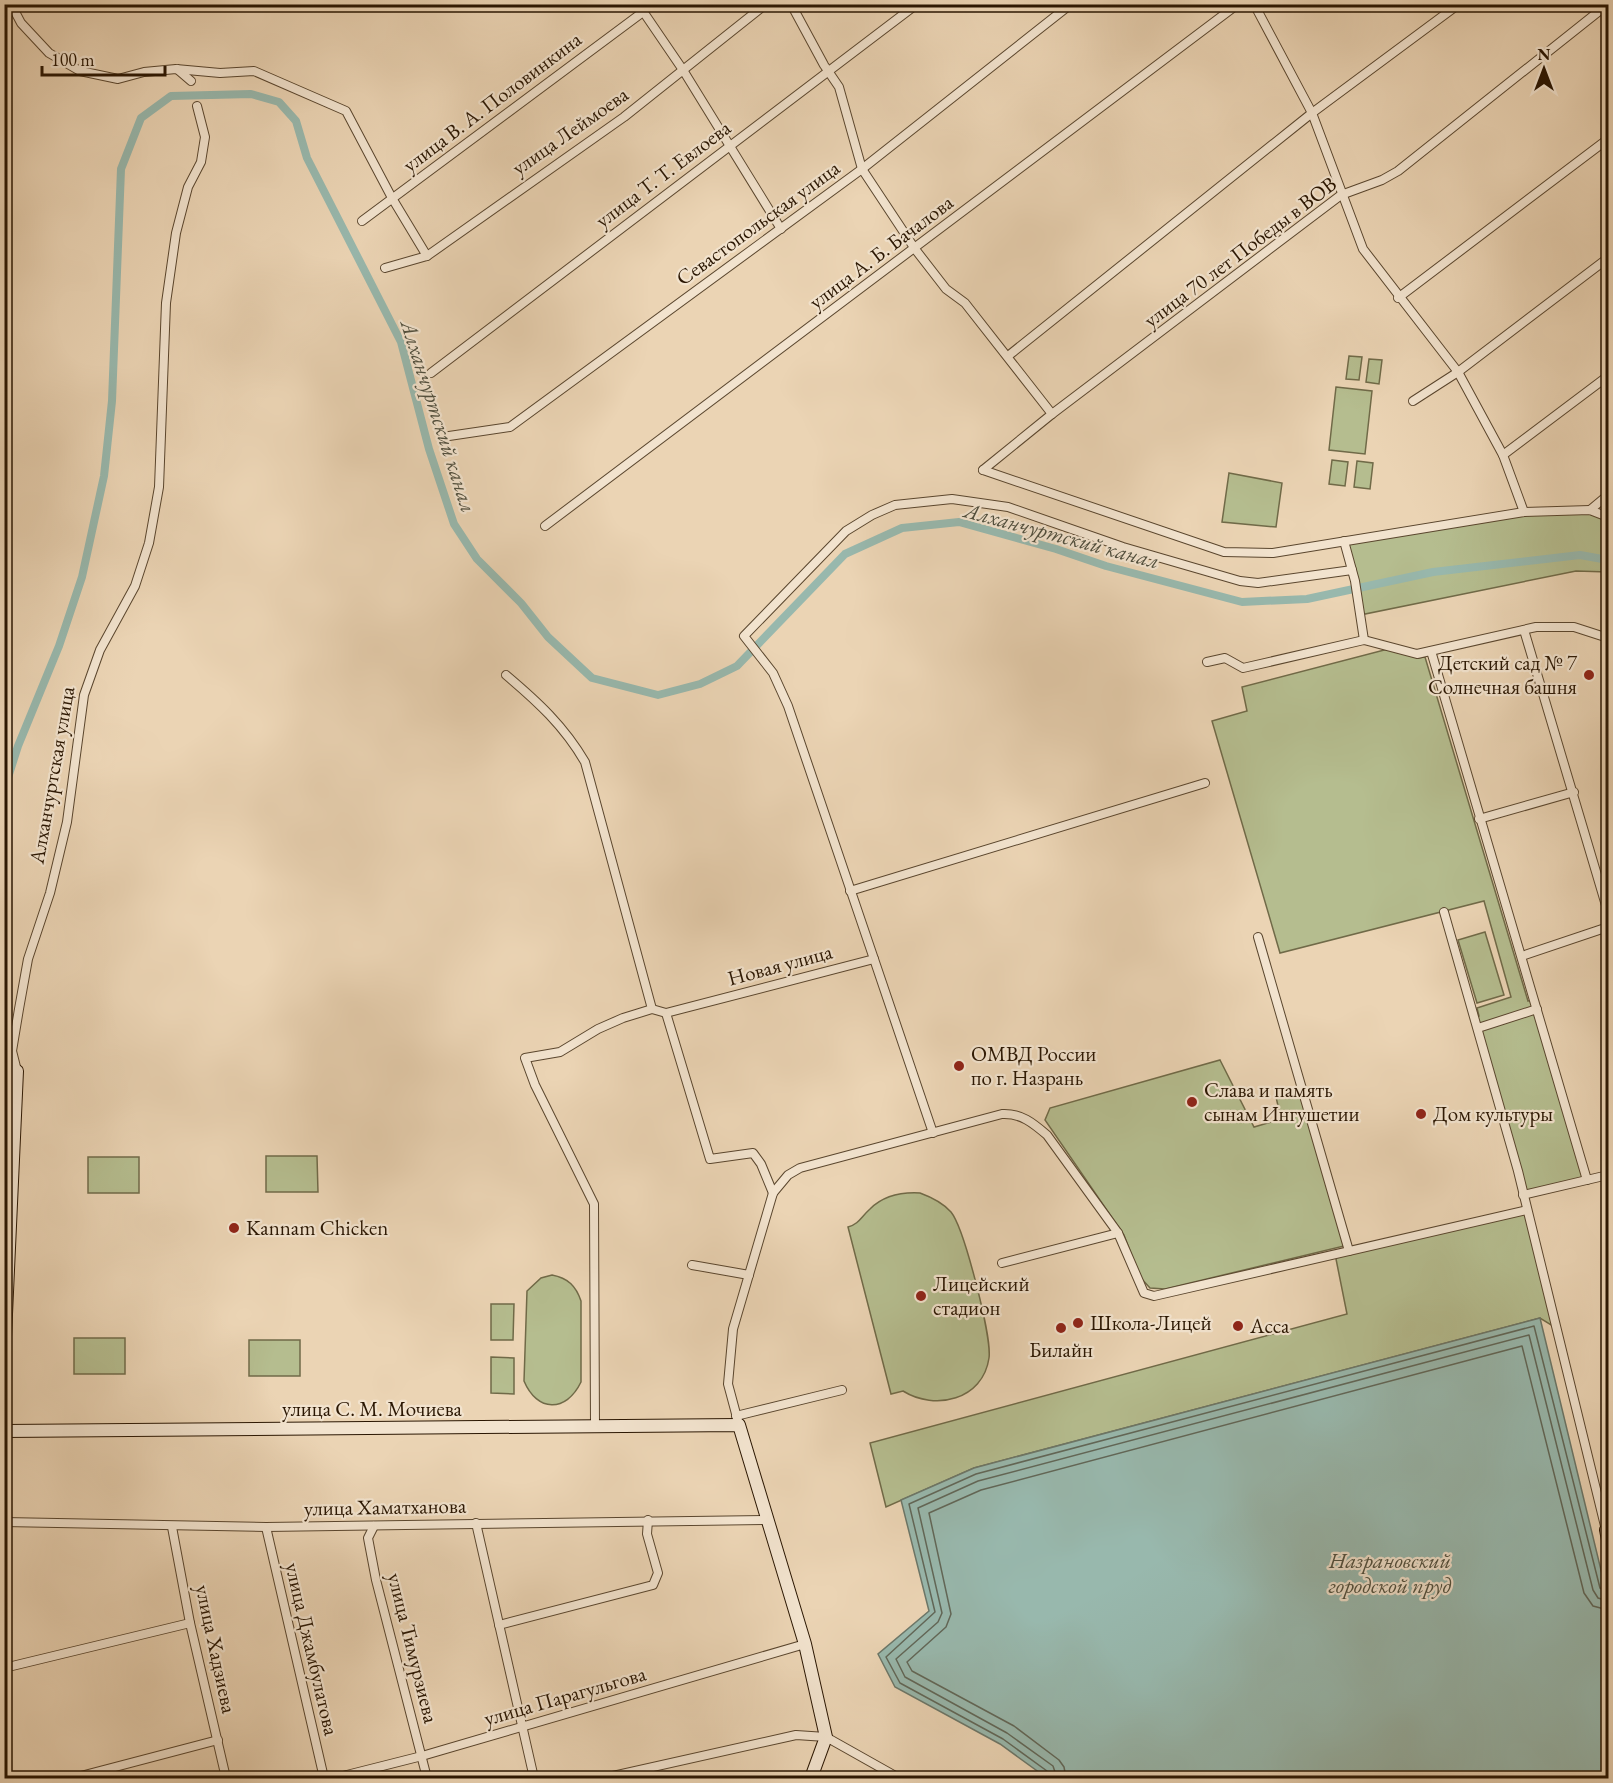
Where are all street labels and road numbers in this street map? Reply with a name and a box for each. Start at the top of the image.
street label: улица В. А. Половинкина [397,25,587,178]
street label: улица Леймоева [506,80,634,181]
street label: улица Т. Т. Евлоева [590,113,736,233]
street label: Севастопольская улица [671,154,845,291]
street label: улица 70 лет Победы в ВОВ [1138,170,1342,333]
street label: улица А. Б. Бачалова [803,188,959,315]
street label: Алханчуртская улица [22,683,81,867]
street label: Новая улица [725,937,836,991]
street label: улица С. М. Мочиева [282,1395,463,1422]
street label: улица Хаматханова [304,1492,467,1521]
street label: улица Джамбулатова [279,1560,346,1739]
street label: улица Тимурзиева [382,1570,445,1726]
street label: улица Хадзиева [190,1582,243,1716]
street label: улица Парагульгова [481,1659,650,1732]

